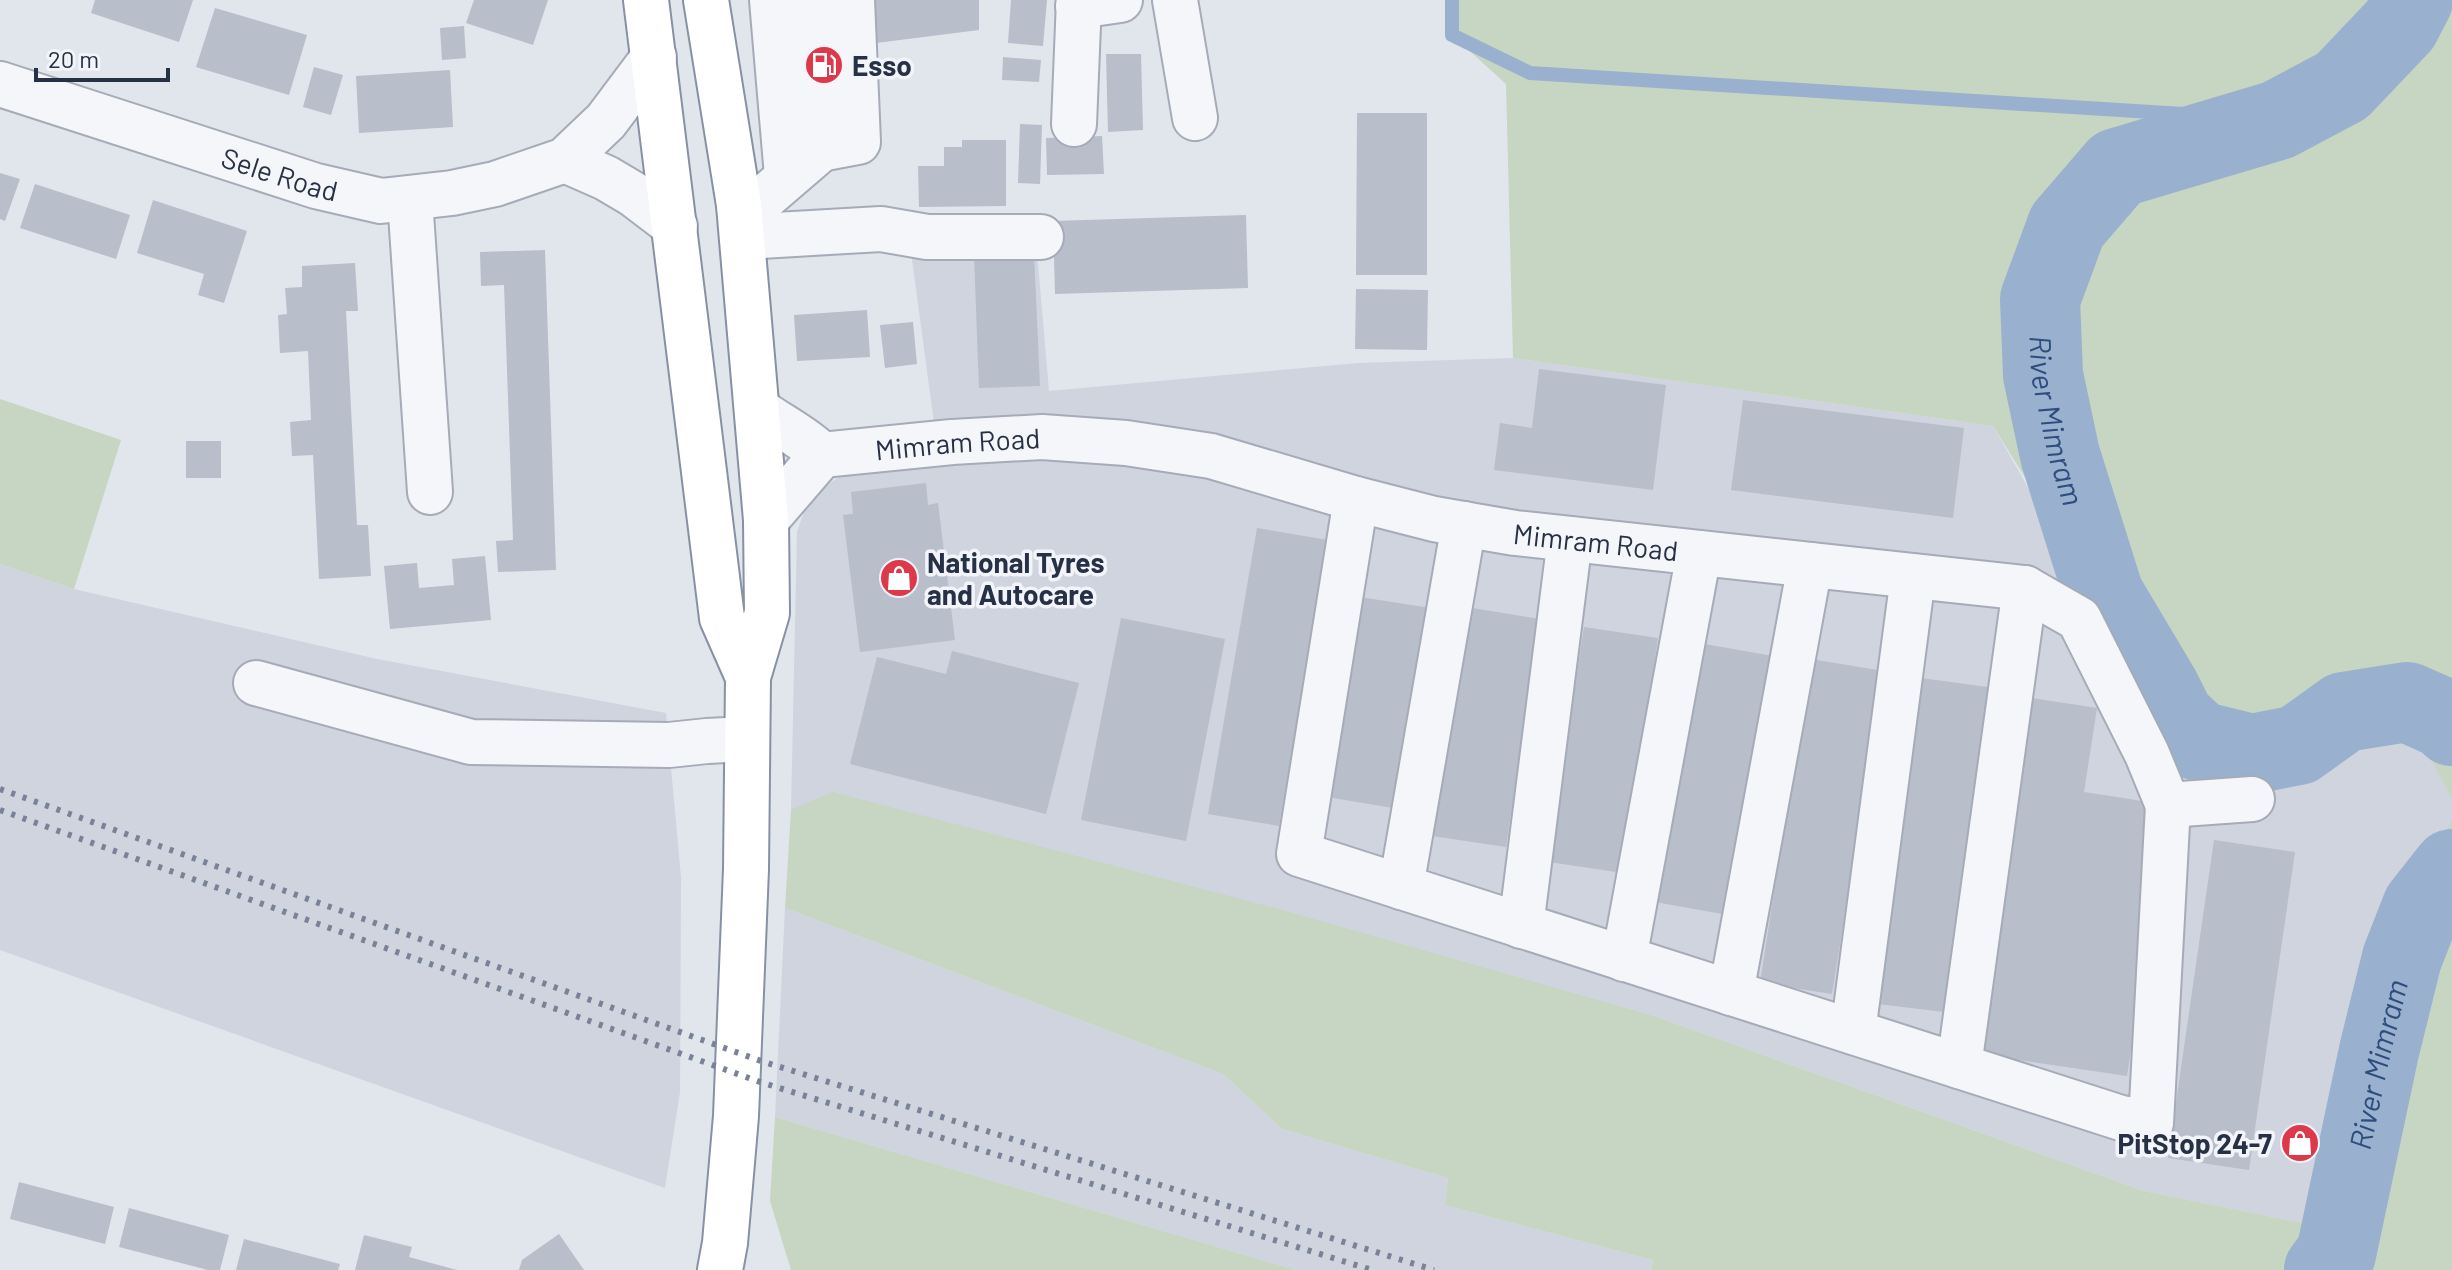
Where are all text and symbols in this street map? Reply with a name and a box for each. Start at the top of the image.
scale bar [36,32,168,82]
text: 20 m [48,44,99,73]
fuel station icon: Esso [803,44,845,86]
place label: Esso [852,48,912,82]
street label: Sele Road [217,140,341,208]
water label: River Mimram [2023,334,2093,509]
street label: Mimram Road [874,420,1041,467]
street label: Mimram Road [1512,516,1680,567]
place label: National Tyres and Autocare [927,545,1104,611]
shop icon: National Tyres and Autocare [878,557,920,599]
water label: River Mimram [2341,976,2414,1153]
shop icon: PitStop 24-7 [2279,1122,2321,1164]
place label: PitStop 24-7 [2118,1126,2272,1160]

